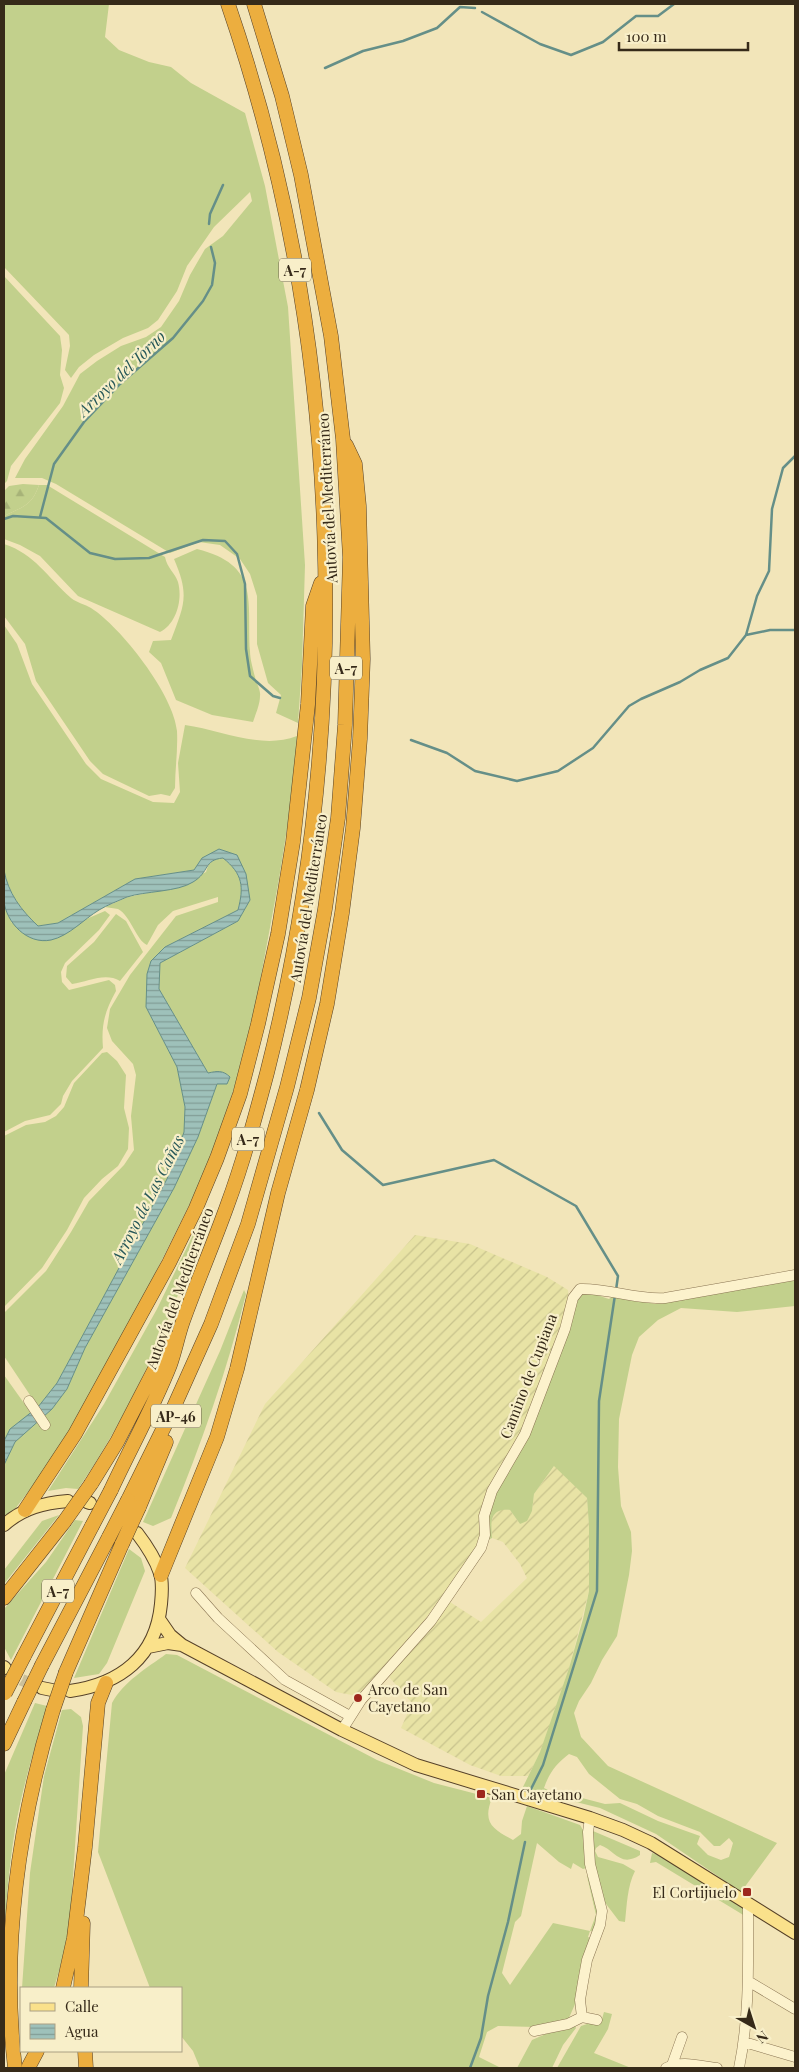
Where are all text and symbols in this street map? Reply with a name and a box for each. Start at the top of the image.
scale bar [619,20,748,52]
text: 100 m [626,26,667,46]
road number: A-7 [279,258,311,282]
water label: Arroyo del Torno [71,326,170,422]
street label: Autovía del Mediterráneo [313,412,341,585]
road number: A-7 [330,656,362,680]
street label: Autovía del Mediterráneo [285,812,331,985]
road number: A-7 [232,1128,264,1150]
water label: Arroyo de Las Cañas [105,1131,188,1268]
street label: Autovía del Mediterráneo [140,1205,218,1372]
street label: Camino de Cupiana [495,1310,561,1441]
road number: AP-46 [151,1404,201,1428]
road number: A-7 [42,1580,74,1602]
place label: Arco de San Cayetano [367,1679,448,1716]
marker: Arco de San Cayetano [352,1692,364,1704]
place label: San Cayetano [491,1784,582,1804]
marker: San Cayetano [475,1788,487,1800]
place label: El Cortijuelo [652,1882,737,1902]
marker: El Cortijuelo [741,1886,753,1898]
legend [20,1987,182,2052]
text: Calle [65,1996,99,2016]
north arrow [729,2002,779,2052]
text: Agua [64,2021,99,2041]
text: N [753,2027,772,2048]

